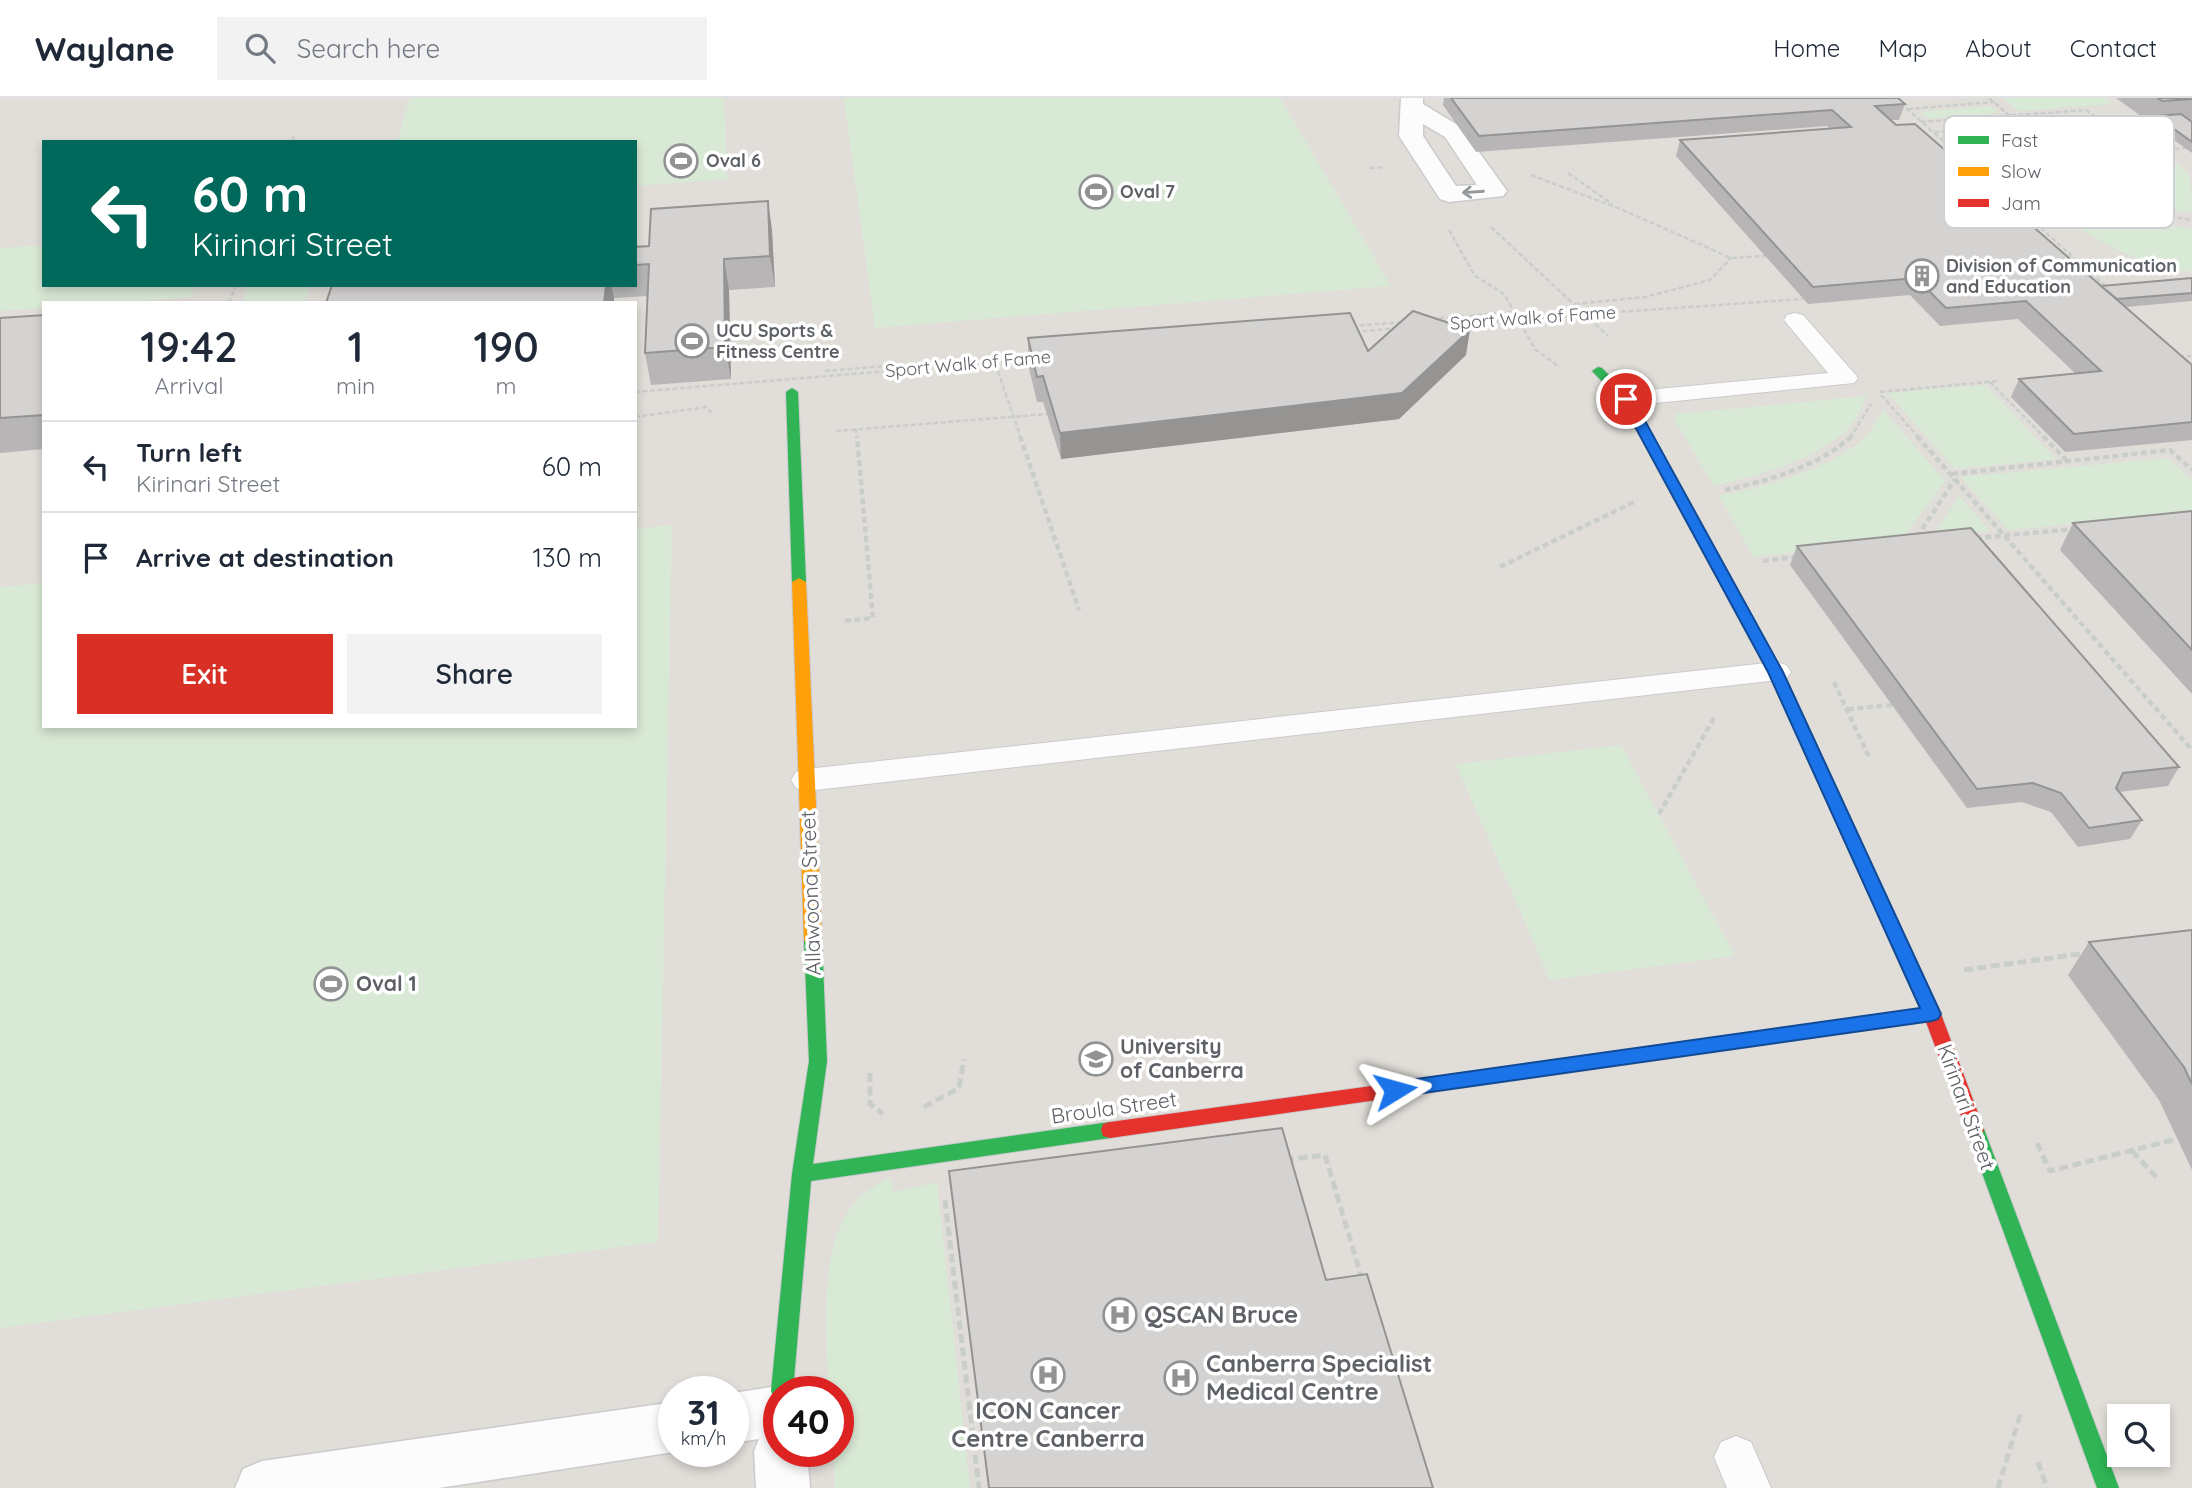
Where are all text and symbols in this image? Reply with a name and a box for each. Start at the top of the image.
search box [217,17,707,80]
text: Waylane [35,28,175,69]
icon: search [241,29,279,67]
text: Search here [297,32,440,65]
text: Home [1773,33,1840,63]
text: Map [1878,33,1927,63]
text: About [1965,33,2032,63]
text: Contact [2070,33,2157,63]
legend [1944,116,2174,228]
text: Fast [2001,128,2038,152]
sports icon: Oval 6 [662,142,700,180]
place label: Oval 6 [706,149,761,172]
text: Slow [2001,159,2042,183]
text: 60 m [192,163,308,224]
icon: left [77,168,168,259]
sports icon: Oval 7 [1077,173,1115,211]
place label: Oval 7 [1120,180,1175,203]
one-way arrow [1463,186,1485,199]
text: Jam [2001,191,2041,215]
text: Kirinari Street [192,224,393,264]
place label: Division of Communication and Education [1946,254,2177,298]
building icon: Division of Communication and Education [1903,257,1941,295]
street label: Sport Walk of Fame [1449,300,1617,335]
place label: UCU Sports & Fitness Centre [716,319,840,363]
text: 19:42 [140,320,238,373]
text: 1 [348,320,364,373]
text: 190 [473,320,539,373]
sports icon: UCU Sports & Fitness Centre [673,322,711,360]
street label: Sport Walk of Fame [884,345,1052,382]
pin [1596,369,1656,429]
text: Arrival [155,371,223,400]
text: min [336,371,375,400]
text: m [496,371,517,400]
icon: arrive [1607,380,1645,418]
text: Turn left [136,436,243,469]
icon: left [77,448,115,486]
text: 60 m [542,450,602,483]
text: Kirinari Street [136,469,280,498]
icon: arrive [77,539,115,577]
text: Arrive at destination [136,541,394,574]
text: 130 m [532,541,602,574]
button: Exit [77,634,333,714]
button: Share [347,634,602,714]
street label: Allawoona Street [794,810,826,976]
sports icon: Oval 1 [312,965,350,1003]
place label: Oval 1 [356,970,417,996]
place label: University of Canberra [1120,1033,1244,1083]
school or university icon: University of Canberra [1077,1040,1115,1078]
street label: Kirinari Street [1932,1040,2002,1173]
position arrow [1358,1053,1432,1127]
street label: Broula Street [1049,1085,1178,1129]
hospital icon: QSCAN Bruce [1101,1296,1139,1334]
place label: QSCAN Bruce [1144,1299,1298,1329]
place label: Canberra Specialist Medical Centre [1206,1348,1432,1406]
hospital icon: ICON Cancer Centre Canberra [1029,1356,1067,1394]
hospital icon: Canberra Specialist Medical Centre [1162,1359,1200,1397]
speed limit sign: 40 [763,1376,854,1467]
text: 31 [687,1390,720,1434]
place label: ICON Cancer Centre Canberra [951,1395,1145,1453]
map controls [2107,1404,2170,1467]
button: search [2107,1404,2170,1467]
text: km/h [681,1427,726,1450]

